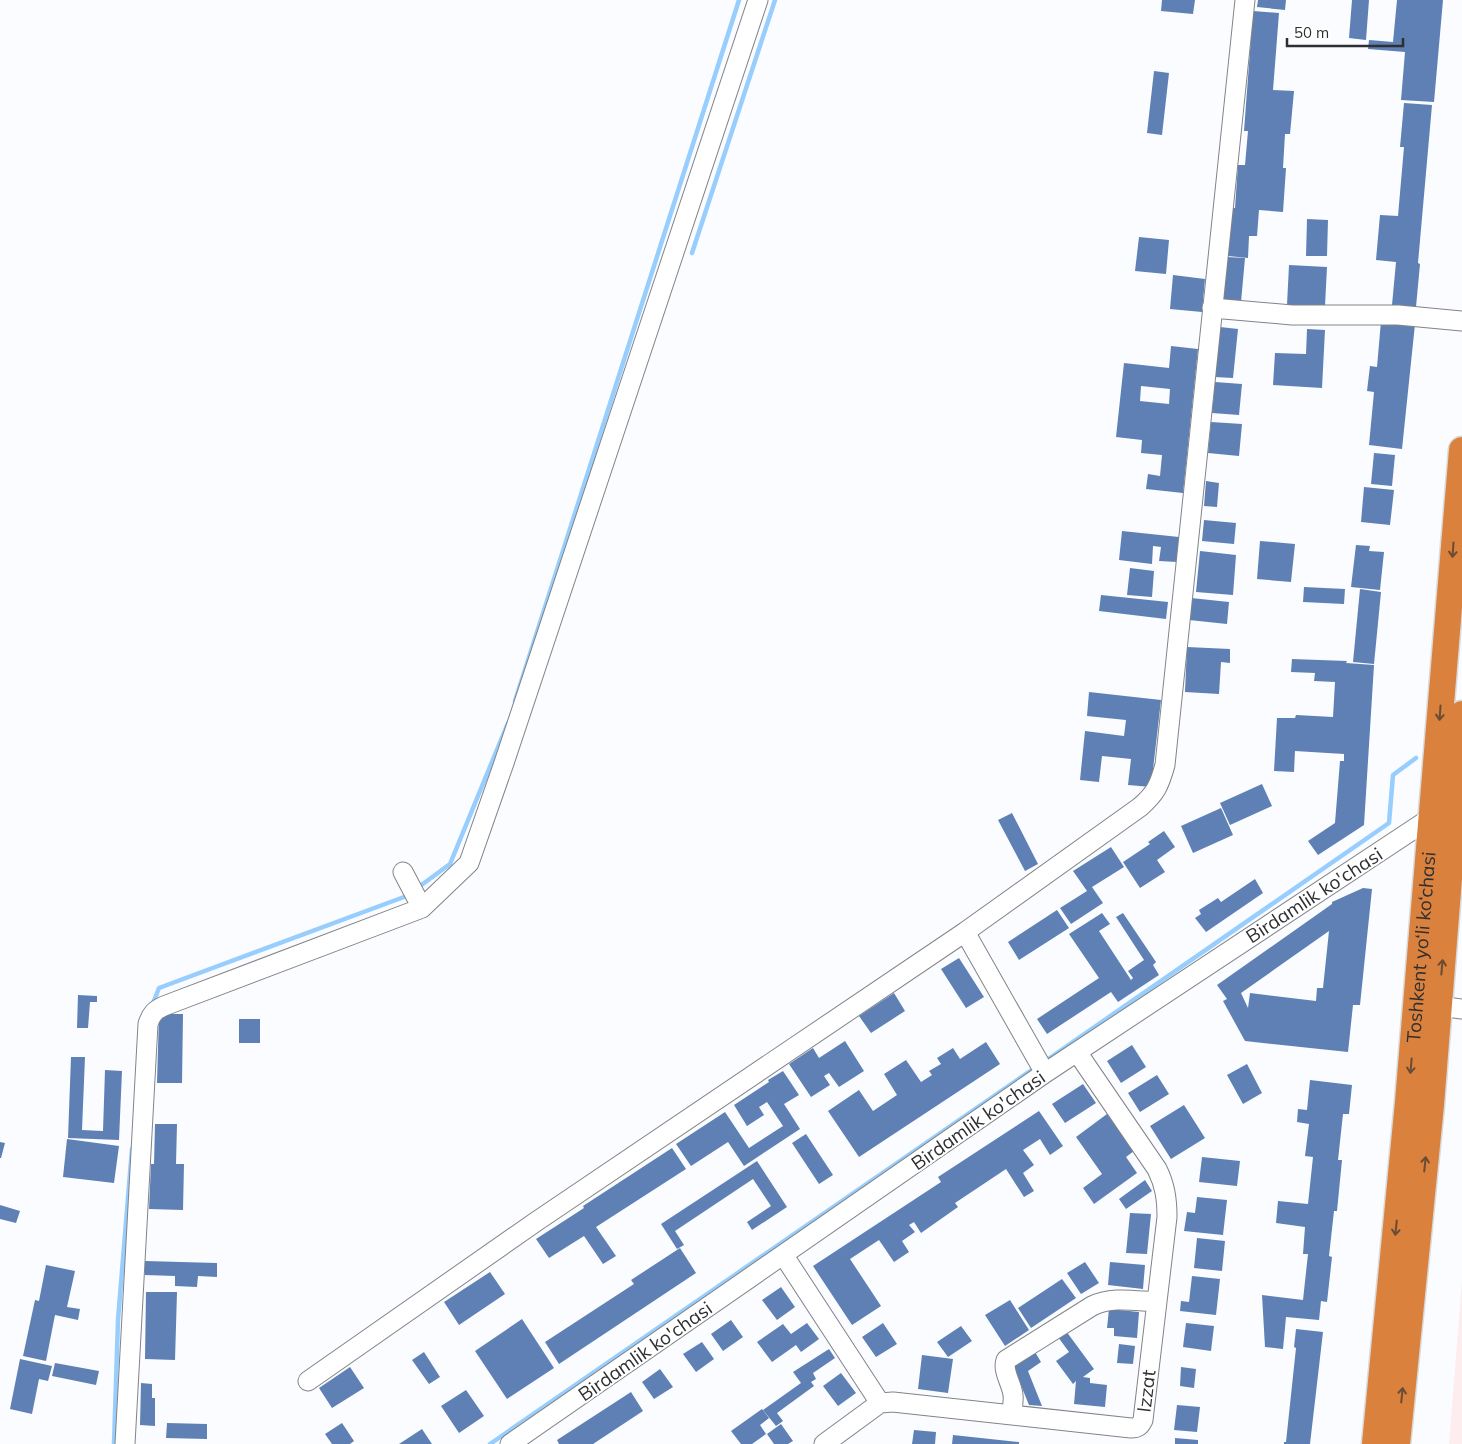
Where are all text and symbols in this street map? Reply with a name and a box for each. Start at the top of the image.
scale bar [1287,15,1403,47]
text: 50 m [1294,23,1329,42]
one-way arrow [1448,542,1457,558]
one-way arrow [1436,704,1445,720]
street label: Birdamlik ko'chasi [1241,842,1387,948]
street label: Toshkent yo‘li ko‘chasi [1401,851,1441,1044]
one-way arrow [1437,960,1446,976]
one-way arrow [1406,1058,1416,1074]
street label: Birdamlik ko'chasi [906,1065,1050,1175]
one-way arrow [1420,1156,1430,1172]
one-way arrow [1391,1220,1400,1236]
street label: Birdamlik ko'chasi [573,1296,717,1406]
street label: Izzat [1131,1368,1161,1414]
one-way arrow [1397,1388,1407,1404]

